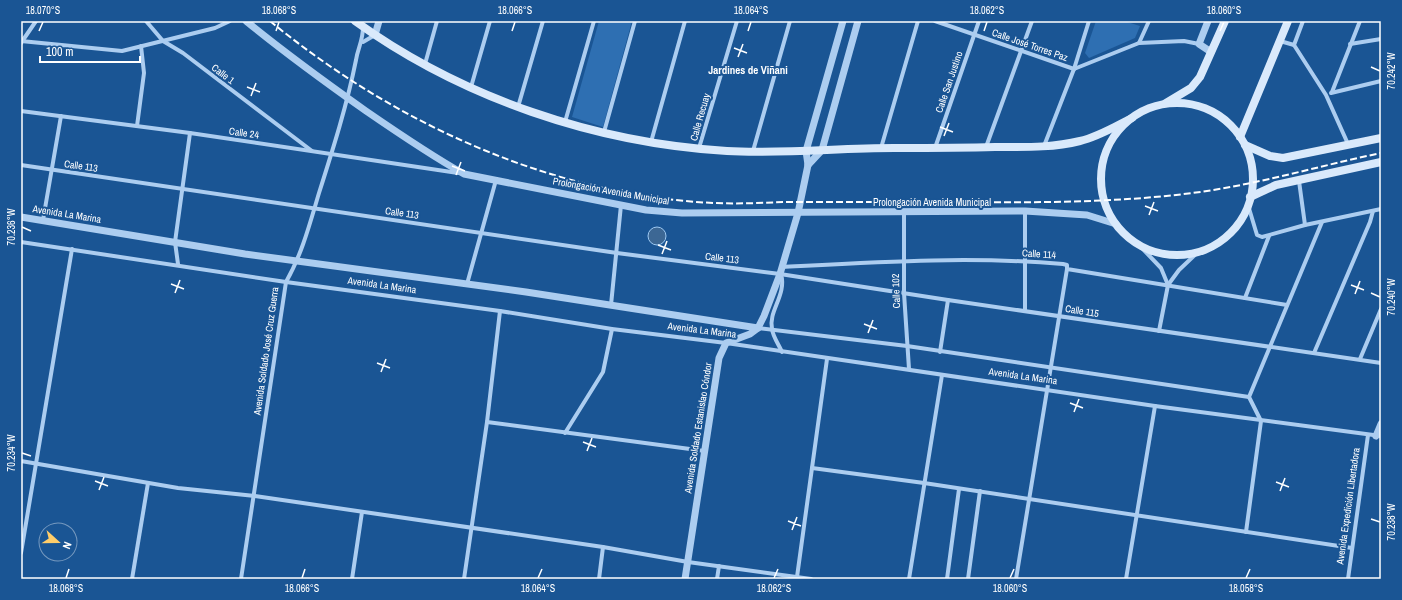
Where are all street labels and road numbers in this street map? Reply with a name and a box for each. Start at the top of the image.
street label: Calle José Torres Paz [990,26,1070,64]
street label: Calle San Justino [932,49,966,115]
street label: Calle 1 [209,61,237,87]
street label: Calle Recuay [687,91,713,142]
street label: Calle 24 [228,124,260,142]
street label: Calle 113 [63,157,99,175]
street label: Prolongación Avenida Municipal [552,174,670,208]
street label: Prolongación Avenida Municipal [873,196,991,209]
street label: Avenida La Marina [31,202,103,226]
street label: Calle 113 [384,204,420,222]
street label: Calle 114 [1022,246,1057,262]
street label: Calle 113 [704,249,740,267]
street label: Calle 102 [889,273,903,309]
street label: Avenida La Marina [346,274,418,296]
street label: Avenida Soldado José Cruz Guerra [250,286,281,417]
street label: Calle 115 [1064,302,1100,320]
street label: Avenida La Marina [666,319,738,341]
street label: Avenida Soldado Estanislao Cóndor [681,362,715,495]
street label: Avenida La Marina [987,365,1059,387]
street label: Avenida Expedición Libertadora [1333,446,1363,566]

